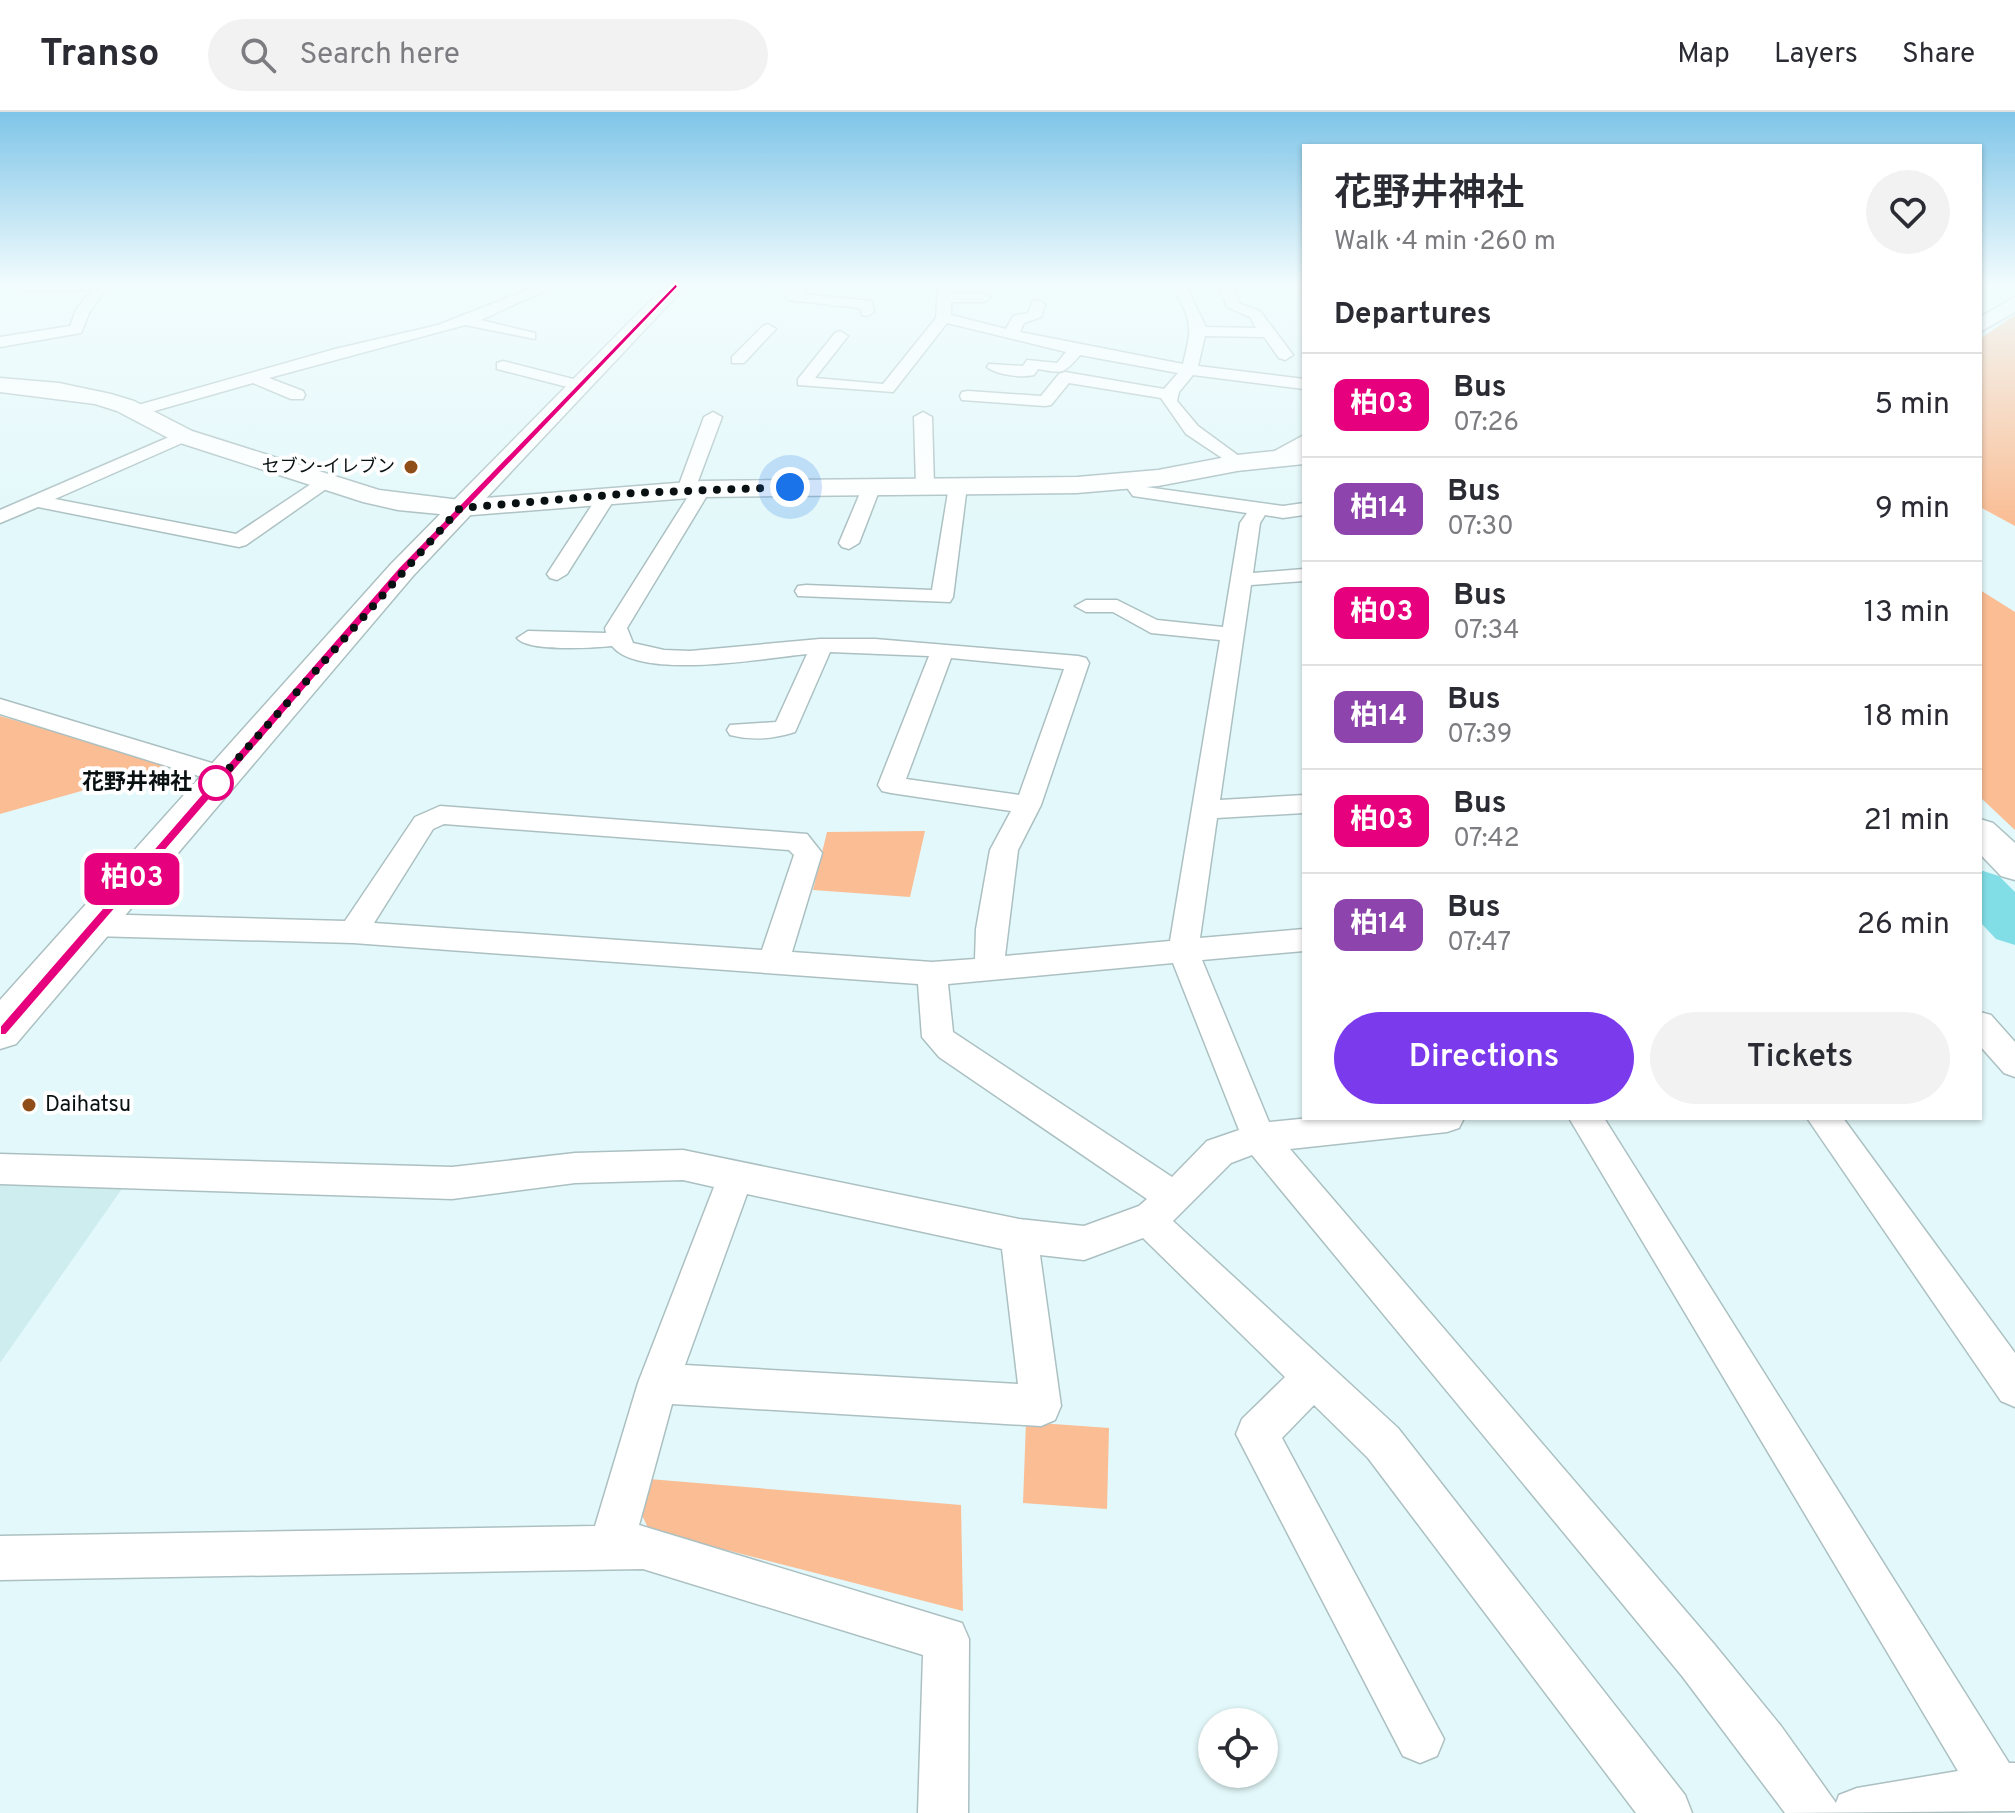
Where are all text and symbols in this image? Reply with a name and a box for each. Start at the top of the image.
search box [208,19,768,91]
text: Transo [40,31,160,80]
icon: search [236,33,280,77]
text: Search here [300,37,460,74]
text: Map [1677,37,1730,73]
text: Layers [1774,37,1858,73]
text: Share [1902,37,1975,73]
button: heart [1866,170,1950,254]
text: 花野井神社 [1334,171,1524,220]
text: Walk · 4 min · 260 m [1334,226,1556,259]
text: Departures [1334,297,1492,334]
text: Bus [1453,370,1506,407]
text: 柏03 [1350,387,1413,423]
text: 5 min [1874,387,1950,424]
text: 07:26 [1453,407,1519,440]
place label: セブン-イレブン [262,456,395,479]
marker: セブン-イレブン [402,458,420,476]
your location [770,467,810,507]
text: Bus [1447,474,1500,511]
text: 柏14 [1350,491,1407,527]
text: 9 min [1875,491,1950,528]
text: 07:30 [1447,511,1514,544]
text: Bus [1453,578,1506,615]
text: 柏03 [1350,595,1413,631]
text: 13 min [1864,595,1950,632]
text: 07:34 [1453,615,1519,648]
text: Bus [1447,682,1500,719]
text: 柏14 [1350,699,1407,735]
text: 18 min [1864,699,1950,736]
text: 07:39 [1447,719,1512,752]
marker: 花野井神社 [199,766,233,800]
place label: 花野井神社 [82,770,192,797]
text: Bus [1453,786,1506,823]
text: 柏03 [1350,803,1413,839]
text: 21 min [1863,803,1950,840]
text: 07:42 [1453,823,1520,856]
line badge: 柏03 [86,853,178,905]
text: 柏03 [100,861,164,897]
text: Bus [1447,890,1500,927]
text: 柏14 [1350,907,1407,943]
text: 26 min [1857,907,1950,944]
text: 07:47 [1447,927,1511,960]
button: Directions [1334,1012,1634,1104]
button: Tickets [1650,1012,1950,1104]
place label: Daihatsu [45,1092,131,1119]
marker: Daihatsu [20,1096,38,1114]
map controls [1198,1708,1278,1788]
button: locate [1198,1708,1278,1788]

